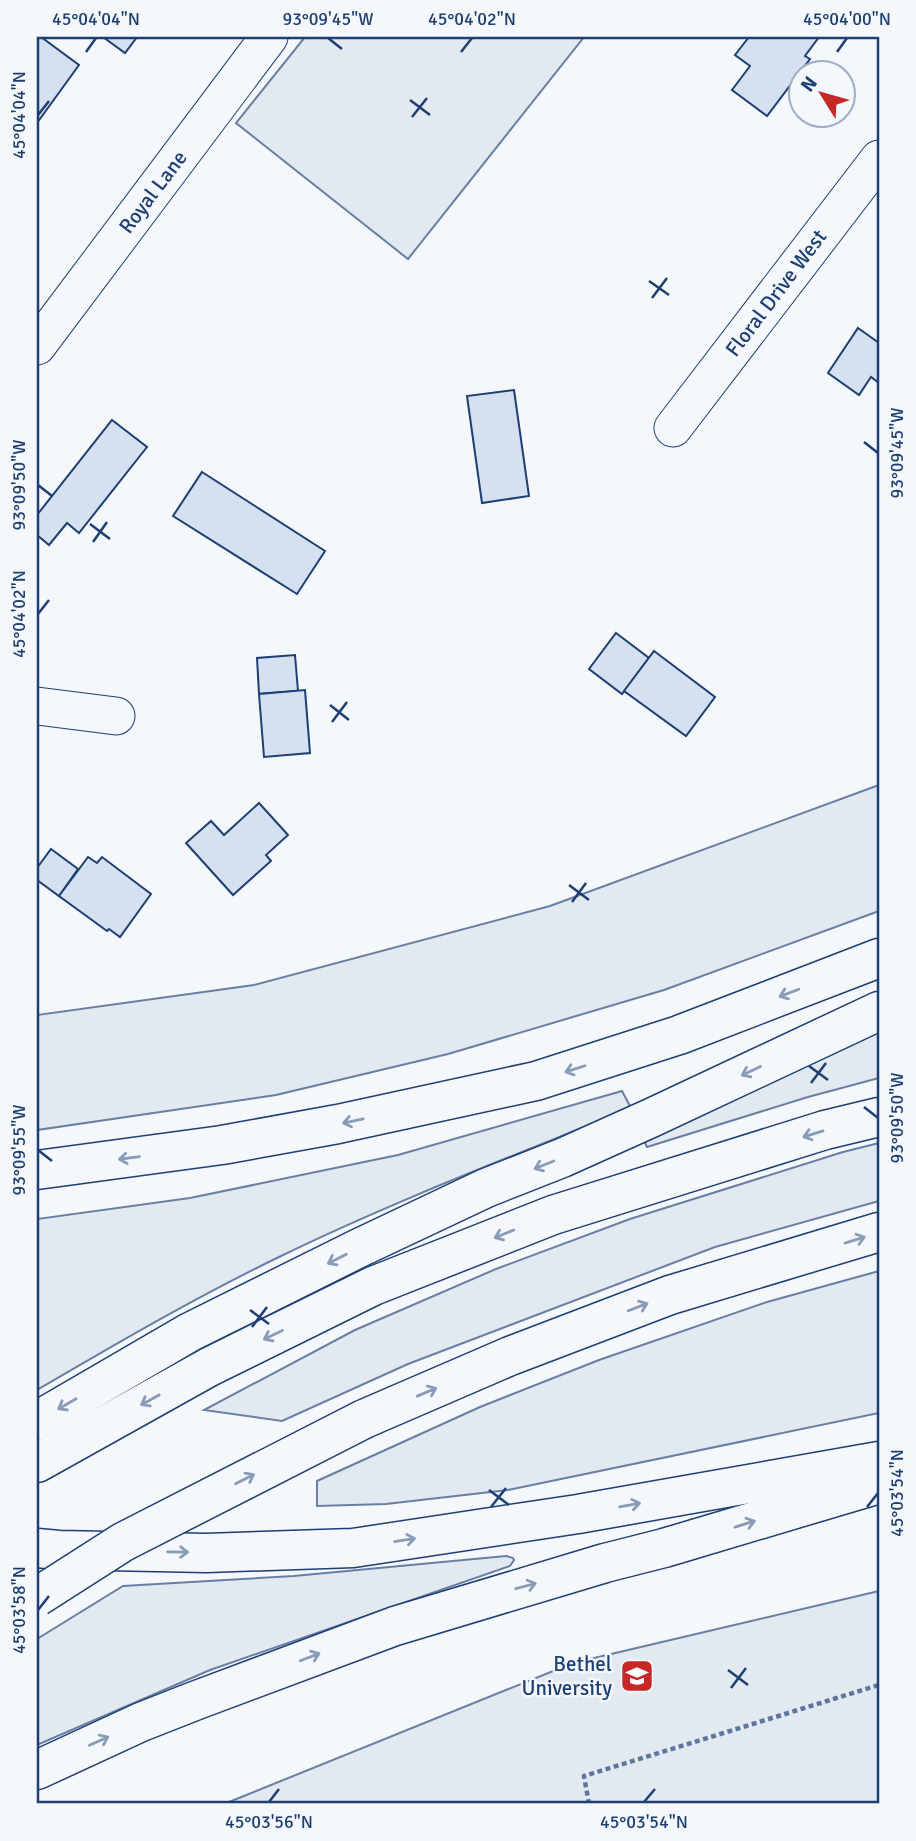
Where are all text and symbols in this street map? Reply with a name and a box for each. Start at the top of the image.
text: 45°04'04"N [52,8,140,30]
text: 93°09'45"W [283,8,373,30]
text: 45°04'02"N [428,8,516,30]
text: 45°04'00"N [803,8,891,30]
north arrow [786,60,856,130]
text: 45°04'04"N [8,71,30,159]
text: N [796,72,823,97]
street label: Royal Lane [113,145,193,239]
street label: Floral Drive West [720,224,832,362]
text: 93°09'45"W [886,408,908,498]
text: 93°09'50"W [8,440,30,530]
text: 45°04'02"N [8,570,30,658]
one-way arrow [779,988,800,1000]
one-way arrow [564,1064,586,1076]
one-way arrow [741,1065,762,1079]
text: 93°09'50"W [886,1073,908,1163]
text: 93°09'55"W [8,1105,30,1195]
one-way arrow [342,1114,365,1128]
one-way arrow [802,1128,824,1141]
one-way arrow [118,1151,141,1164]
one-way arrow [533,1160,555,1173]
one-way arrow [493,1229,515,1242]
one-way arrow [844,1232,866,1245]
one-way arrow [327,1253,347,1267]
one-way arrow [626,1300,648,1313]
one-way arrow [263,1329,284,1343]
one-way arrow [415,1385,437,1398]
one-way arrow [140,1393,160,1407]
one-way arrow [57,1397,77,1411]
text: 45°03'54"N [886,1449,908,1537]
one-way arrow [234,1472,255,1486]
one-way arrow [618,1497,641,1511]
one-way arrow [734,1517,756,1530]
one-way arrow [393,1533,416,1546]
one-way arrow [167,1546,190,1559]
text: 45°03'58"N [8,1566,30,1654]
one-way arrow [515,1579,537,1592]
one-way arrow [299,1650,321,1662]
place label: Bethel University [521,1651,612,1701]
school or university icon: Bethel University [618,1657,656,1695]
one-way arrow [88,1734,109,1747]
text: 45°03'56"N [225,1811,313,1833]
text: 45°03'54"N [600,1811,688,1833]

